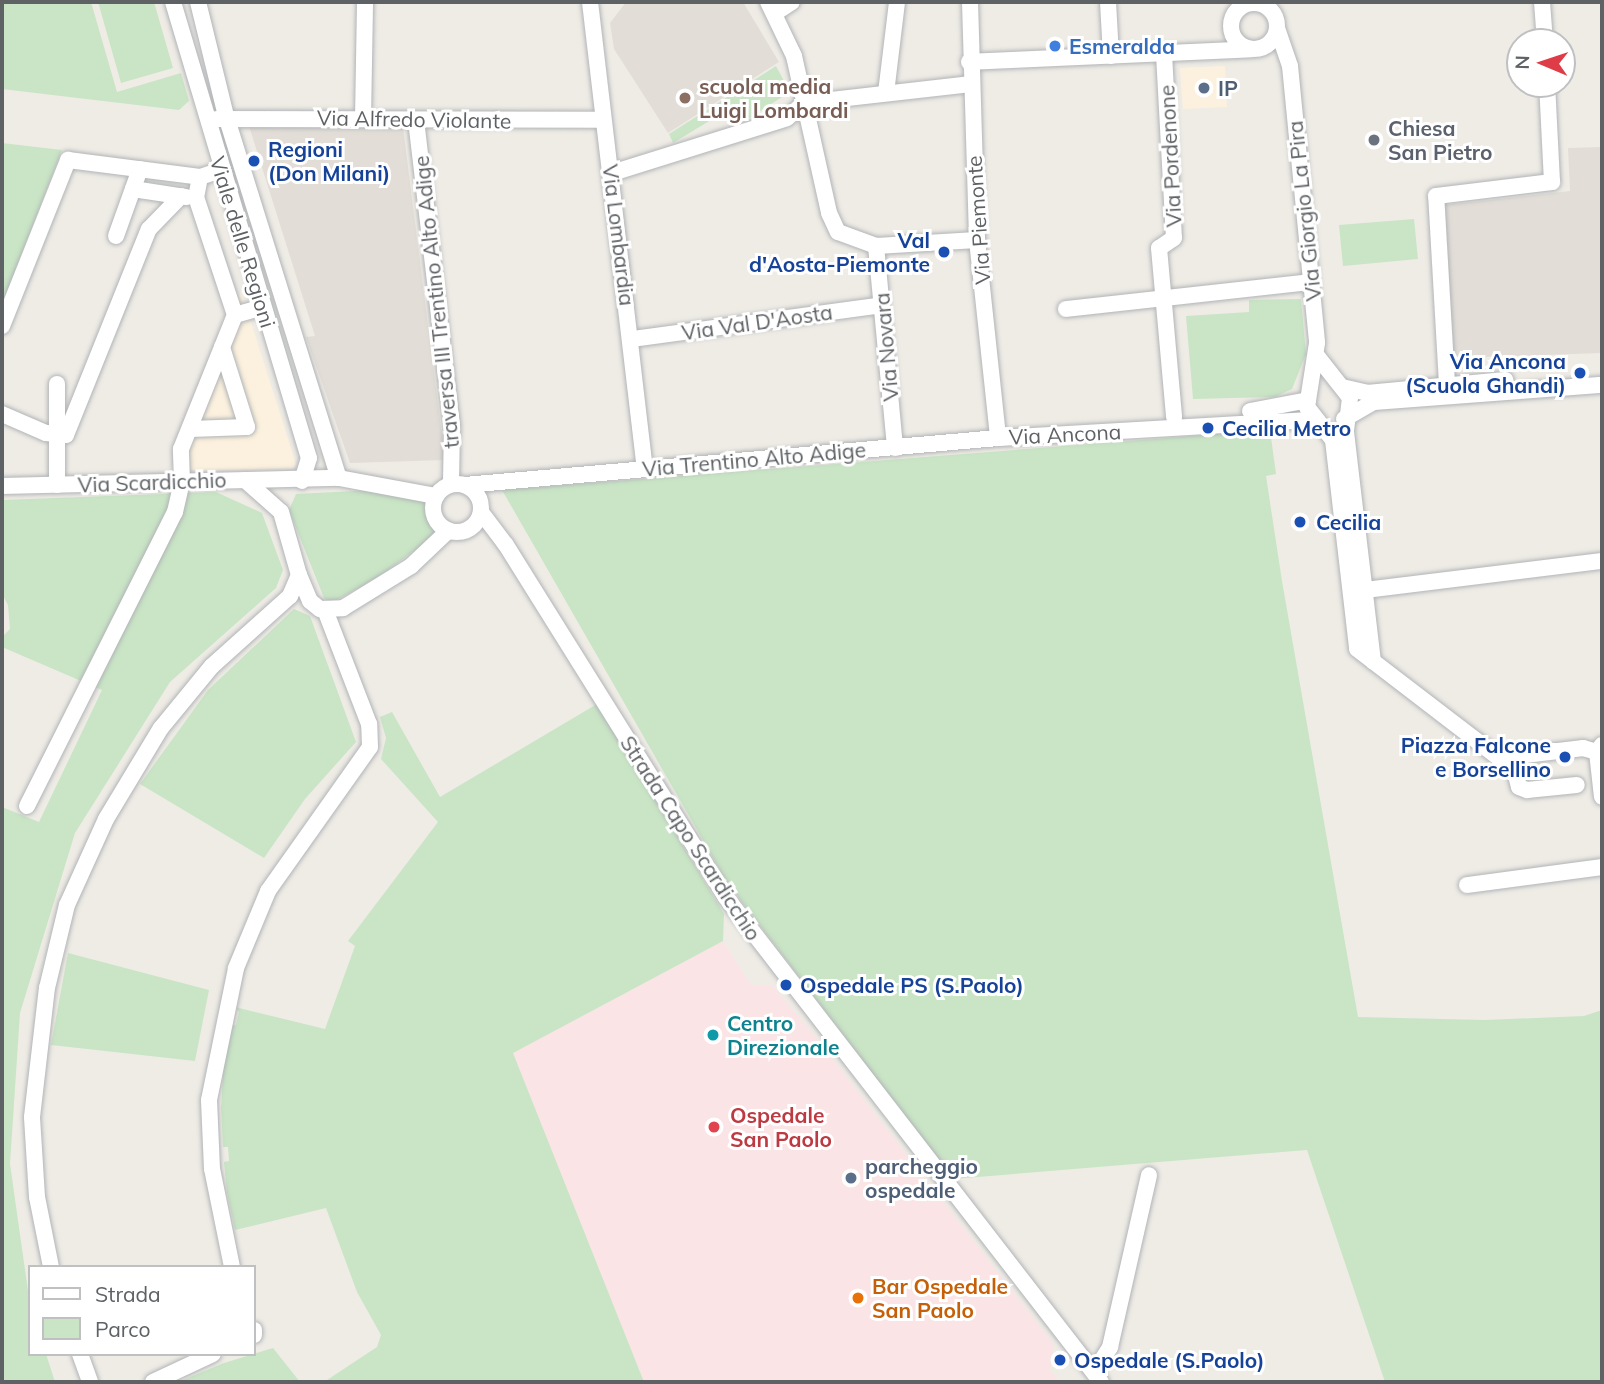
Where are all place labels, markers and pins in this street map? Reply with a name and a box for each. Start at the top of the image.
place label: Esmeralda [1069,33,1175,59]
marker: Esmeralda [1047,38,1063,54]
place label: scuola media Luigi Lombardi [699,73,848,123]
place label: IP [1218,75,1238,101]
marker: IP [1196,80,1212,96]
marker: scuola media Luigi Lombardi [677,90,693,106]
place label: Chiesa San Pietro [1388,115,1492,165]
marker: Chiesa San Pietro [1366,132,1382,148]
place label: Regioni (Don Milani) [268,136,390,186]
marker: Regioni (Don Milani) [246,153,262,169]
place label: Val d'Aosta-Piemonte [749,227,930,277]
marker: Val d'Aosta-Piemonte [936,244,952,260]
place label: Via Ancona (Scuola Ghandi) [1405,348,1566,398]
marker: Via Ancona (Scuola Ghandi) [1572,365,1588,381]
place label: Cecilia Metro [1222,415,1351,441]
marker: Cecilia Metro [1200,420,1216,436]
place label: Cecilia [1316,509,1381,535]
marker: Cecilia [1290,512,1310,532]
place label: Piazza Falcone e Borsellino [1401,732,1551,782]
marker: Piazza Falcone e Borsellino [1557,749,1573,765]
place label: Ospedale PS (S.Paolo) [800,972,1024,998]
marker: Ospedale PS (S.Paolo) [778,977,794,993]
place label: Centro Direzionale [727,1010,840,1060]
marker: Centro Direzionale [705,1027,721,1043]
place label: Ospedale San Paolo [730,1102,832,1152]
marker: Ospedale San Paolo [704,1117,724,1137]
place label: parcheggio ospedale [865,1153,978,1203]
marker: parcheggio ospedale [843,1170,859,1186]
place label: Bar Ospedale San Paolo [872,1273,1008,1323]
marker: Bar Ospedale San Paolo [850,1290,866,1306]
place label: Ospedale (S.Paolo) [1074,1347,1265,1373]
marker: Ospedale (S.Paolo) [1052,1352,1068,1368]

